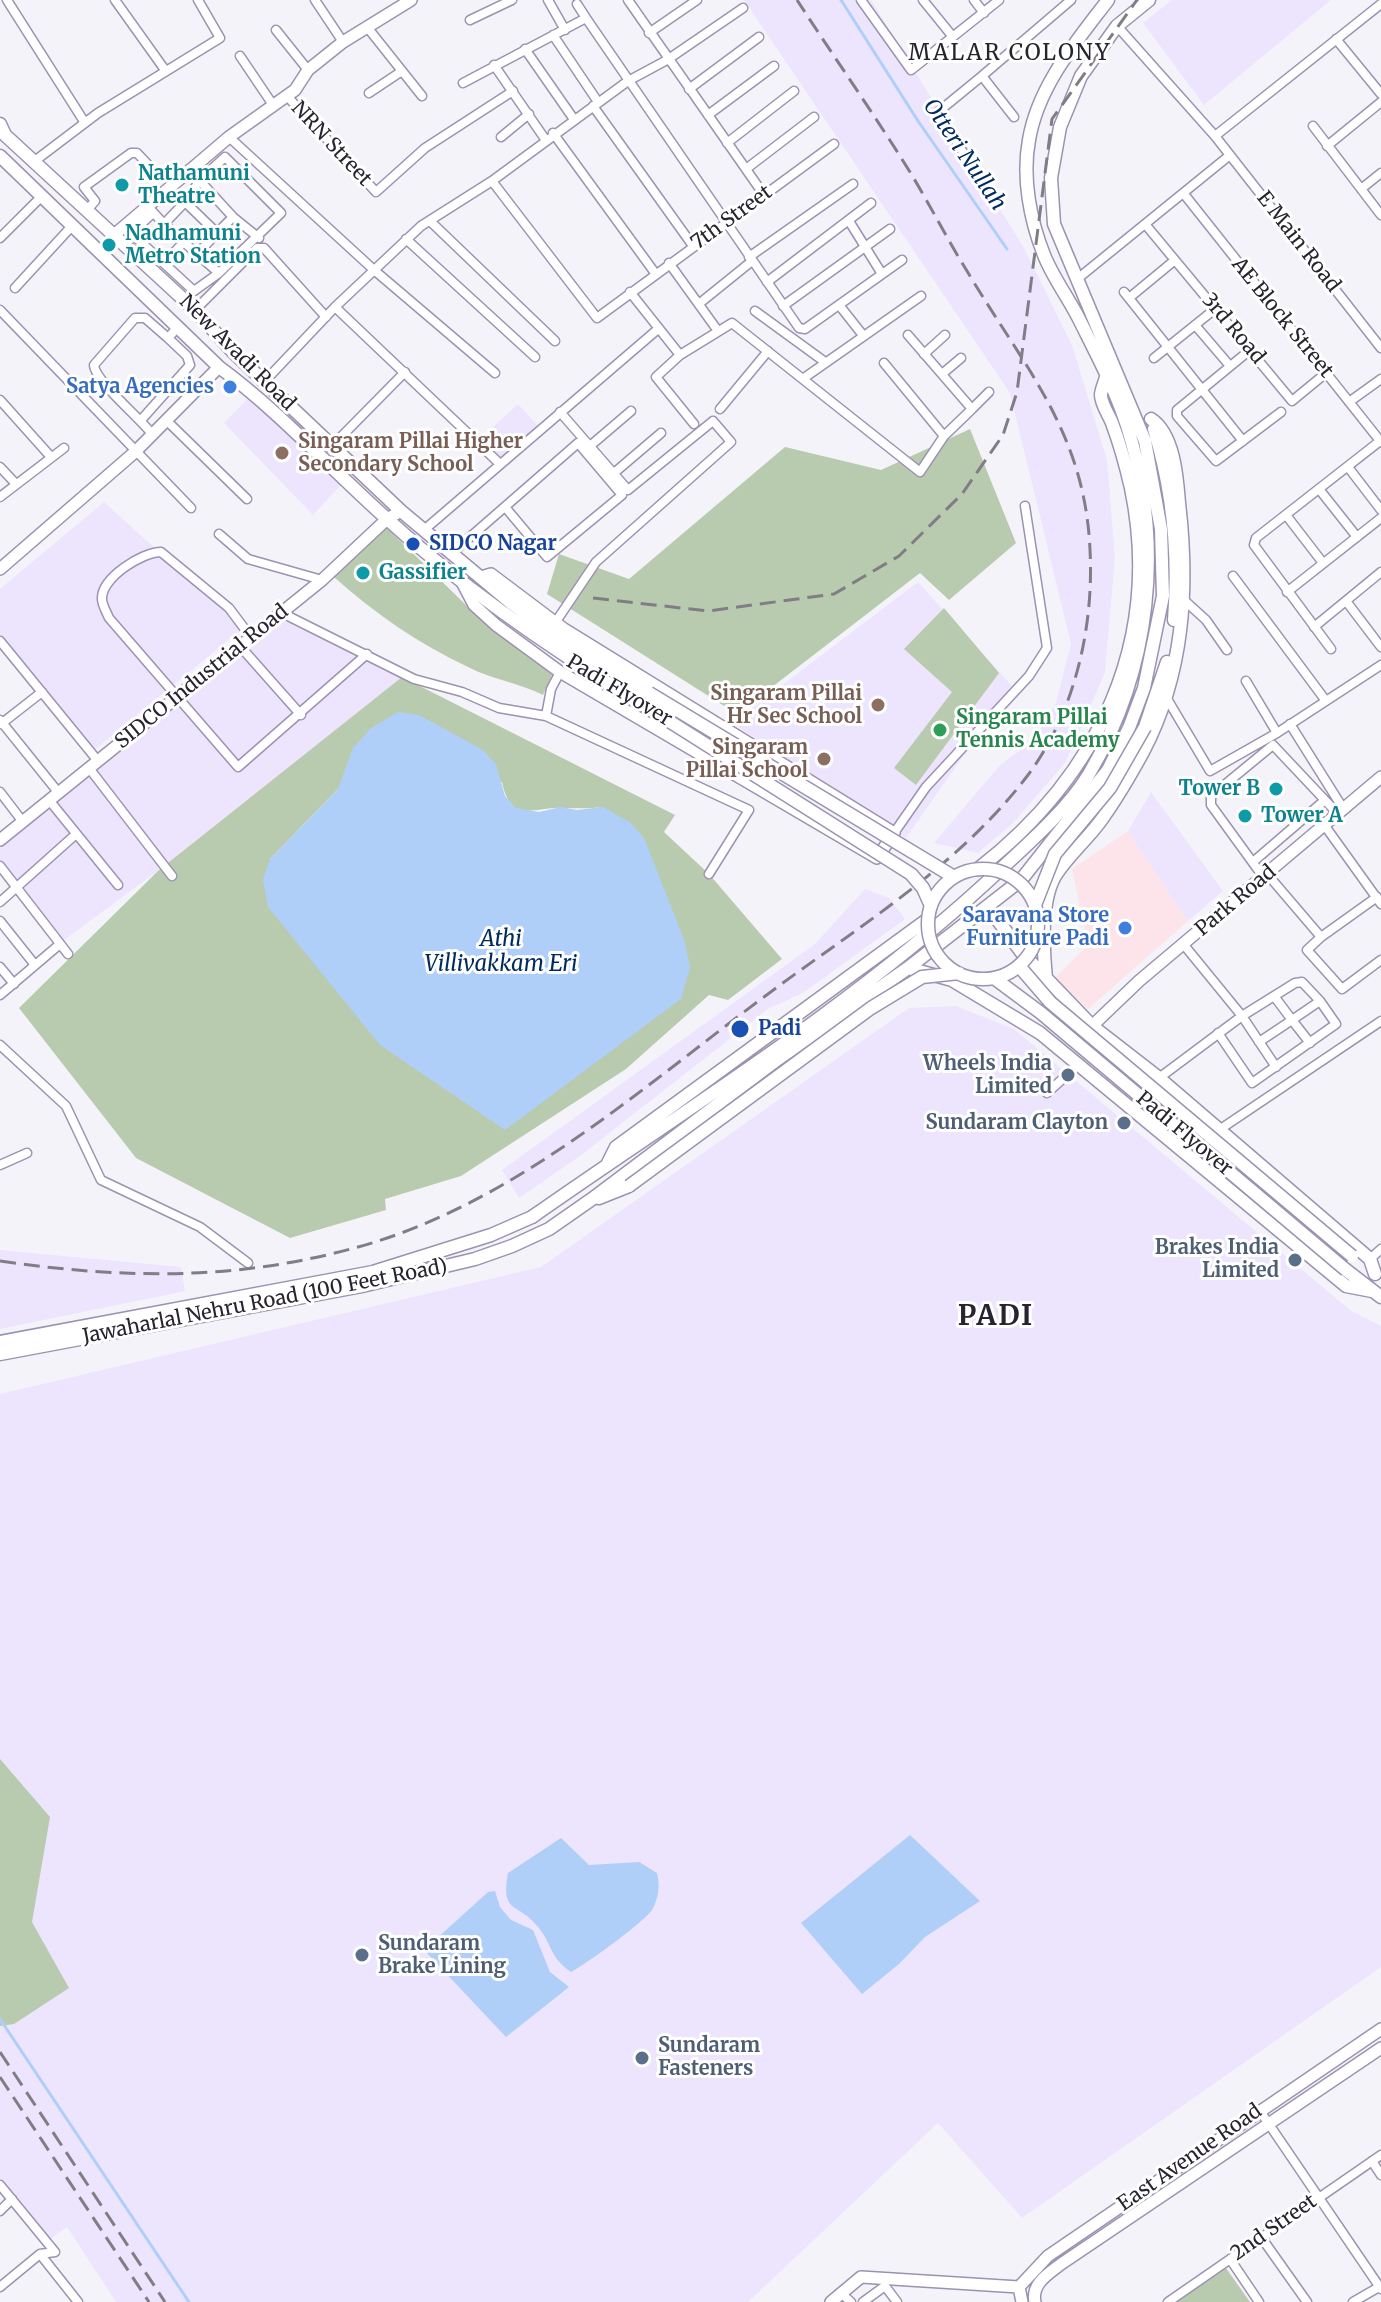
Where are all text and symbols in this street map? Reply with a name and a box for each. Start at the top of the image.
district label: MALAR COLONY [909,41,1111,67]
water label: Otteri Nullah [917,94,1011,216]
street label: NRN Street [286,97,376,191]
place label: Nathamuni Theatre [138,162,250,209]
marker: Nathamuni Theatre [113,176,131,194]
street label: 7th Street [687,181,777,255]
street label: E Main Road [1251,187,1345,297]
place label: Nadhamuni Metro Station [125,222,261,269]
marker: Nadhamuni Metro Station [100,236,118,254]
street label: AE Block Street [1226,253,1338,383]
street label: 3rd Road [1197,289,1269,369]
street label: New Avadi Road [174,290,300,416]
place label: Satya Agencies [66,375,214,399]
marker: Satya Agencies [221,378,239,396]
place label: Singaram Pillai Higher Secondary School [298,430,523,477]
marker: Singaram Pillai Higher Secondary School [273,444,291,462]
place label: SIDCO Nagar [429,532,557,556]
marker: SIDCO Nagar [404,535,422,553]
place label: Gassifier [379,561,467,585]
marker: Gassifier [354,564,372,582]
street label: SIDCO Industrial Road [111,600,293,754]
street label: Padi Flyover [562,650,676,732]
place label: Singaram Pillai Hr Sec School [710,682,862,729]
marker: Singaram Pillai Hr Sec School [869,696,887,714]
place label: Singaram Pillai Tennis Academy [956,706,1120,753]
marker: Singaram Pillai Tennis Academy [931,721,949,739]
place label: Singaram Pillai School [686,736,808,783]
marker: Singaram Pillai School [815,750,833,768]
place label: Tower B [1179,777,1260,801]
marker: Tower B [1267,780,1285,798]
place label: Tower A [1261,804,1343,828]
marker: Tower A [1236,807,1254,825]
street label: Park Road [1191,860,1281,942]
place label: Saravana Store Furniture Padi [962,904,1109,951]
marker: Saravana Store Furniture Padi [1116,919,1134,937]
water label: Athi Villivakkam Eri [424,927,578,978]
place label: Padi [758,1017,801,1041]
marker: Padi [729,1018,751,1040]
place label: Wheels India Limited [923,1052,1052,1099]
marker: Wheels India Limited [1059,1066,1077,1084]
street label: Padi Flyover [1131,1087,1237,1181]
place label: Sundaram Clayton [926,1111,1108,1135]
marker: Sundaram Clayton [1115,1114,1133,1132]
place label: Brakes India Limited [1155,1236,1279,1283]
marker: Brakes India Limited [1286,1251,1304,1269]
street label: Jawaharlal Nehru Road (100 Feet Road) [81,1255,449,1349]
district label: PADI [958,1300,1034,1334]
place label: Sundaram Brake Lining [378,1932,506,1979]
marker: Sundaram Brake Lining [353,1946,371,1964]
place label: Sundaram Fasteners [658,2034,760,2081]
marker: Sundaram Fasteners [633,2049,651,2067]
street label: East Avenue Road [1113,2099,1267,2217]
street label: 2nd Street [1227,2190,1321,2266]

